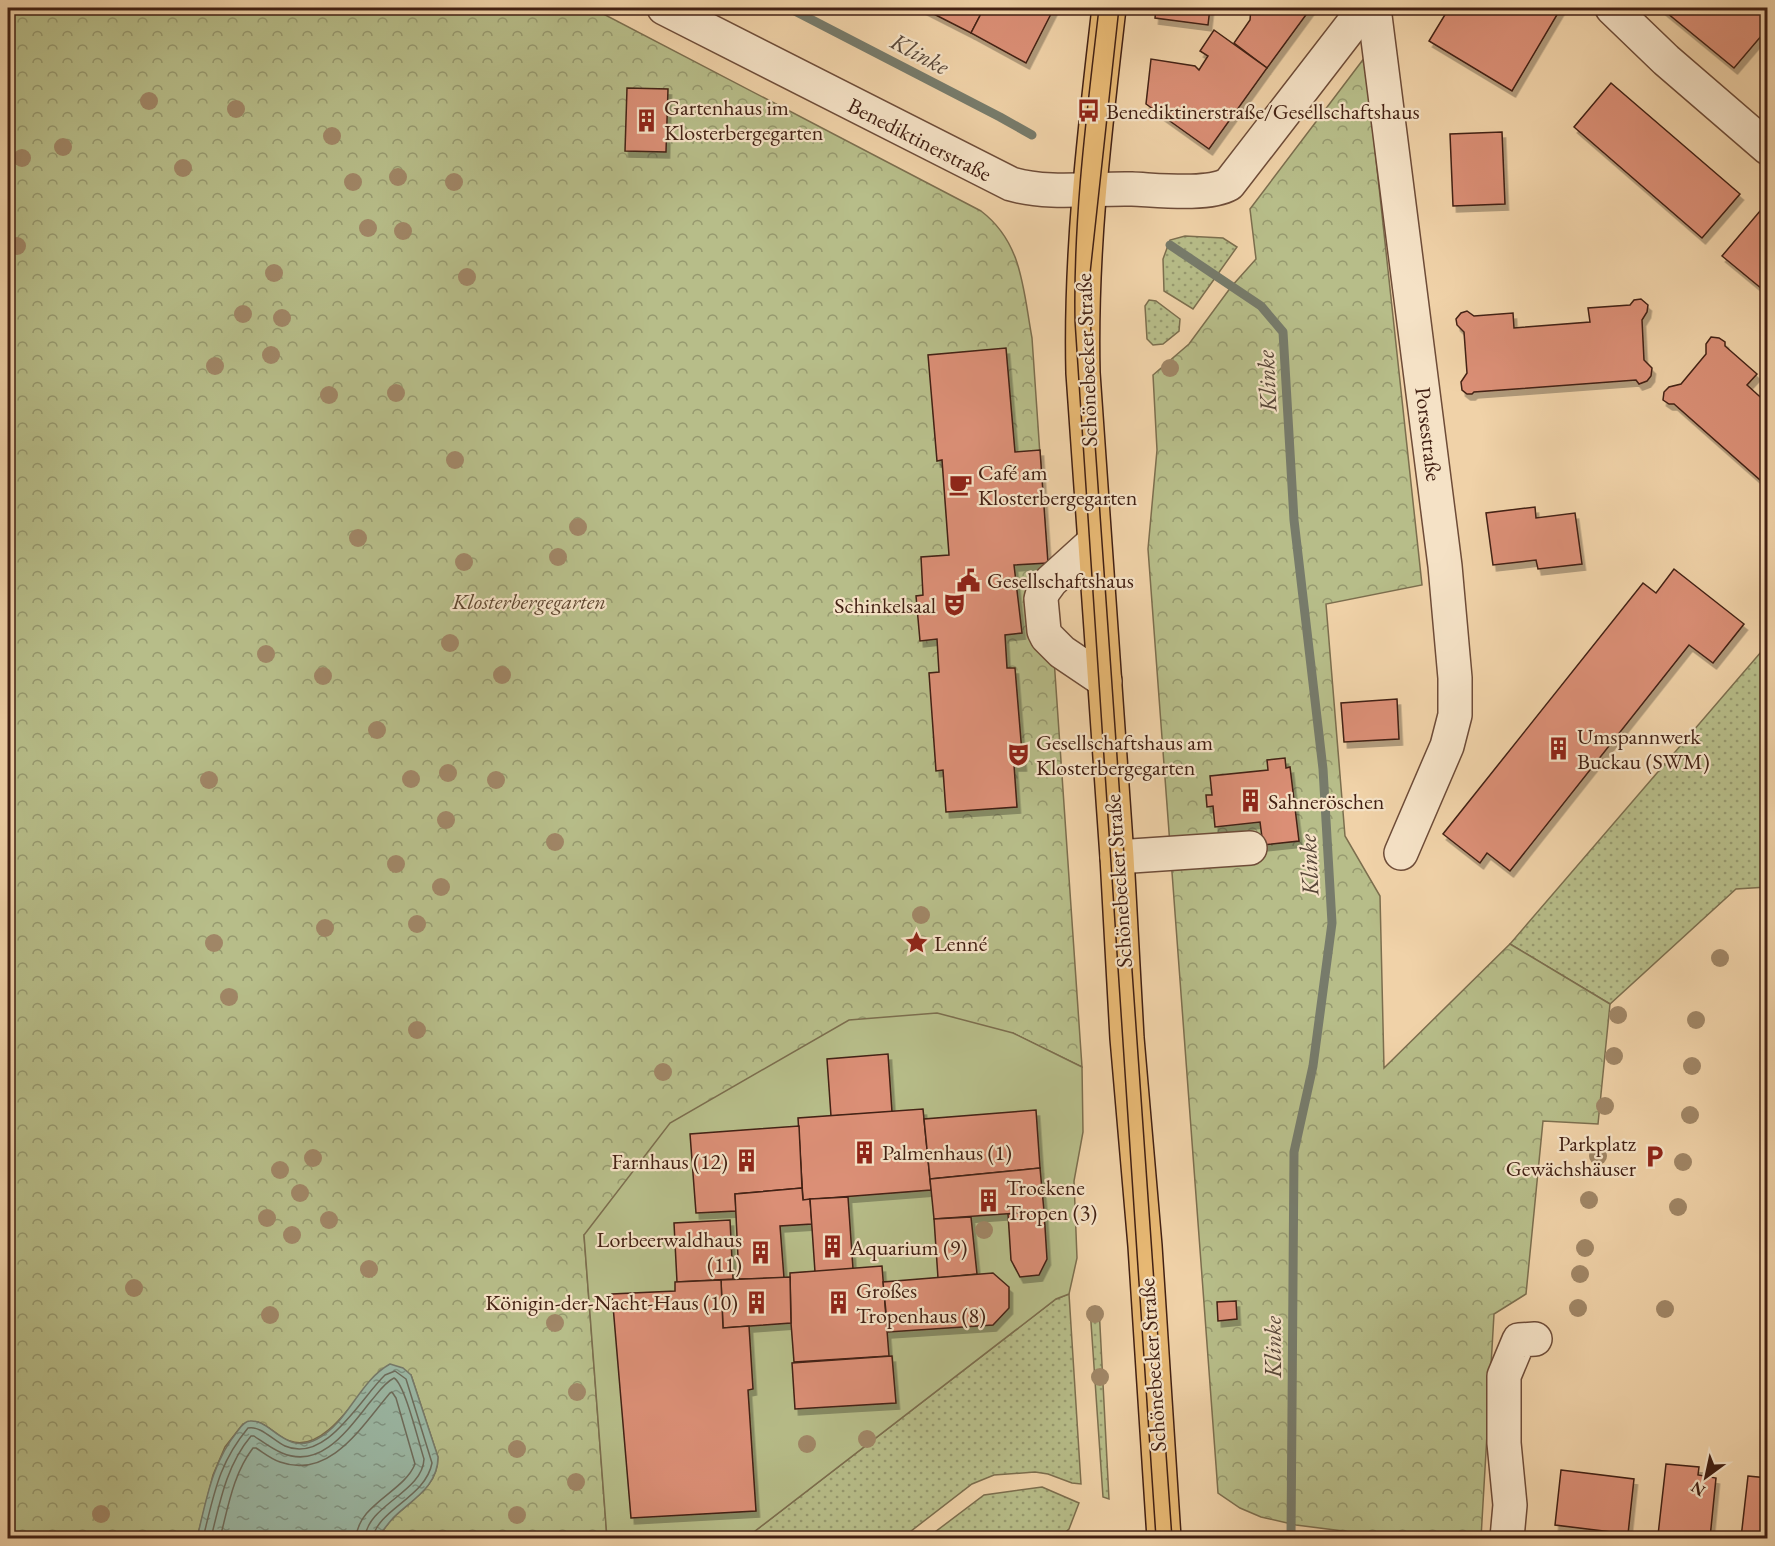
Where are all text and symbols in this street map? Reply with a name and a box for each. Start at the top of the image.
water label: Klinke [885,25,955,82]
street label: Benediktinerstraße [843,91,997,188]
place label: Gartenhaus im Klosterbergegarten [664,93,824,147]
place label: Benediktinerstraße/Gesellschaftshaus [1106,97,1420,126]
bus stop icon: Benediktinerstraße/Gesellschaftshaus [1075,98,1101,124]
building icon: Gartenhaus im Klosterbergegarten [633,107,659,133]
street label: Schönebecker Straße [1069,272,1104,447]
water label: Klinke [1249,349,1284,414]
street label: Porsestraße [1408,385,1449,483]
place label: Café am Klosterbergegarten [978,458,1138,512]
cafe icon: Café am Klosterbergegarten [947,472,973,498]
place label: Gesellschaftshaus [987,566,1134,595]
public building icon: Gesellschaftshaus [956,567,982,593]
park label: Klosterbergegarten [451,587,606,616]
place label: Schinkelsaal [834,591,936,620]
theatre icon: Schinkelsaal [941,592,967,618]
place label: Umspannwerk Buckau (SWM) [1577,722,1710,776]
place label: Gesellschaftshaus am Klosterbergegarten [1036,728,1213,782]
building icon: Umspannwerk Buckau (SWM) [1546,736,1572,762]
theatre icon: Gesellschaftshaus am Klosterbergegarten [1005,742,1031,768]
place label: Sahneröschen [1268,787,1385,816]
building icon: Sahneröschen [1237,788,1263,814]
street label: Schönebecker Straße [1098,793,1139,969]
water label: Klinke [1291,833,1326,898]
place label: Lenné [934,929,988,958]
place icon: Lenné [903,930,929,956]
place label: Parkplatz Gewächshäuser [1506,1129,1637,1183]
place label: Palmenhaus (1) [882,1138,1012,1167]
building icon: Palmenhaus (1) [851,1139,877,1165]
parking icon: Parkplatz Gewächshäuser [1641,1143,1667,1169]
place label: Farnhaus (12) [611,1147,728,1176]
building icon: Farnhaus (12) [733,1148,759,1174]
place label: Trockene Tropen (3) [1006,1173,1097,1227]
building icon: Trockene Tropen (3) [975,1187,1001,1213]
place label: Lorbeerwaldhaus (11) [597,1225,742,1279]
place label: Aquarium (9) [849,1233,967,1262]
building icon: Aquarium (9) [819,1234,845,1260]
building icon: Lorbeerwaldhaus (11) [747,1239,773,1265]
place label: Großes Tropenhaus (8) [856,1276,986,1330]
street label: Schönebecker Straße [1132,1277,1173,1453]
place label: Königin-der-Nacht-Haus (10) [485,1288,738,1317]
building icon: Königin-der-Nacht-Haus (10) [743,1289,769,1315]
building icon: Großes Tropenhaus (8) [825,1290,851,1316]
water label: Klinke [1257,1315,1288,1379]
north arrow [1676,1447,1736,1507]
text: N [1687,1477,1709,1501]

